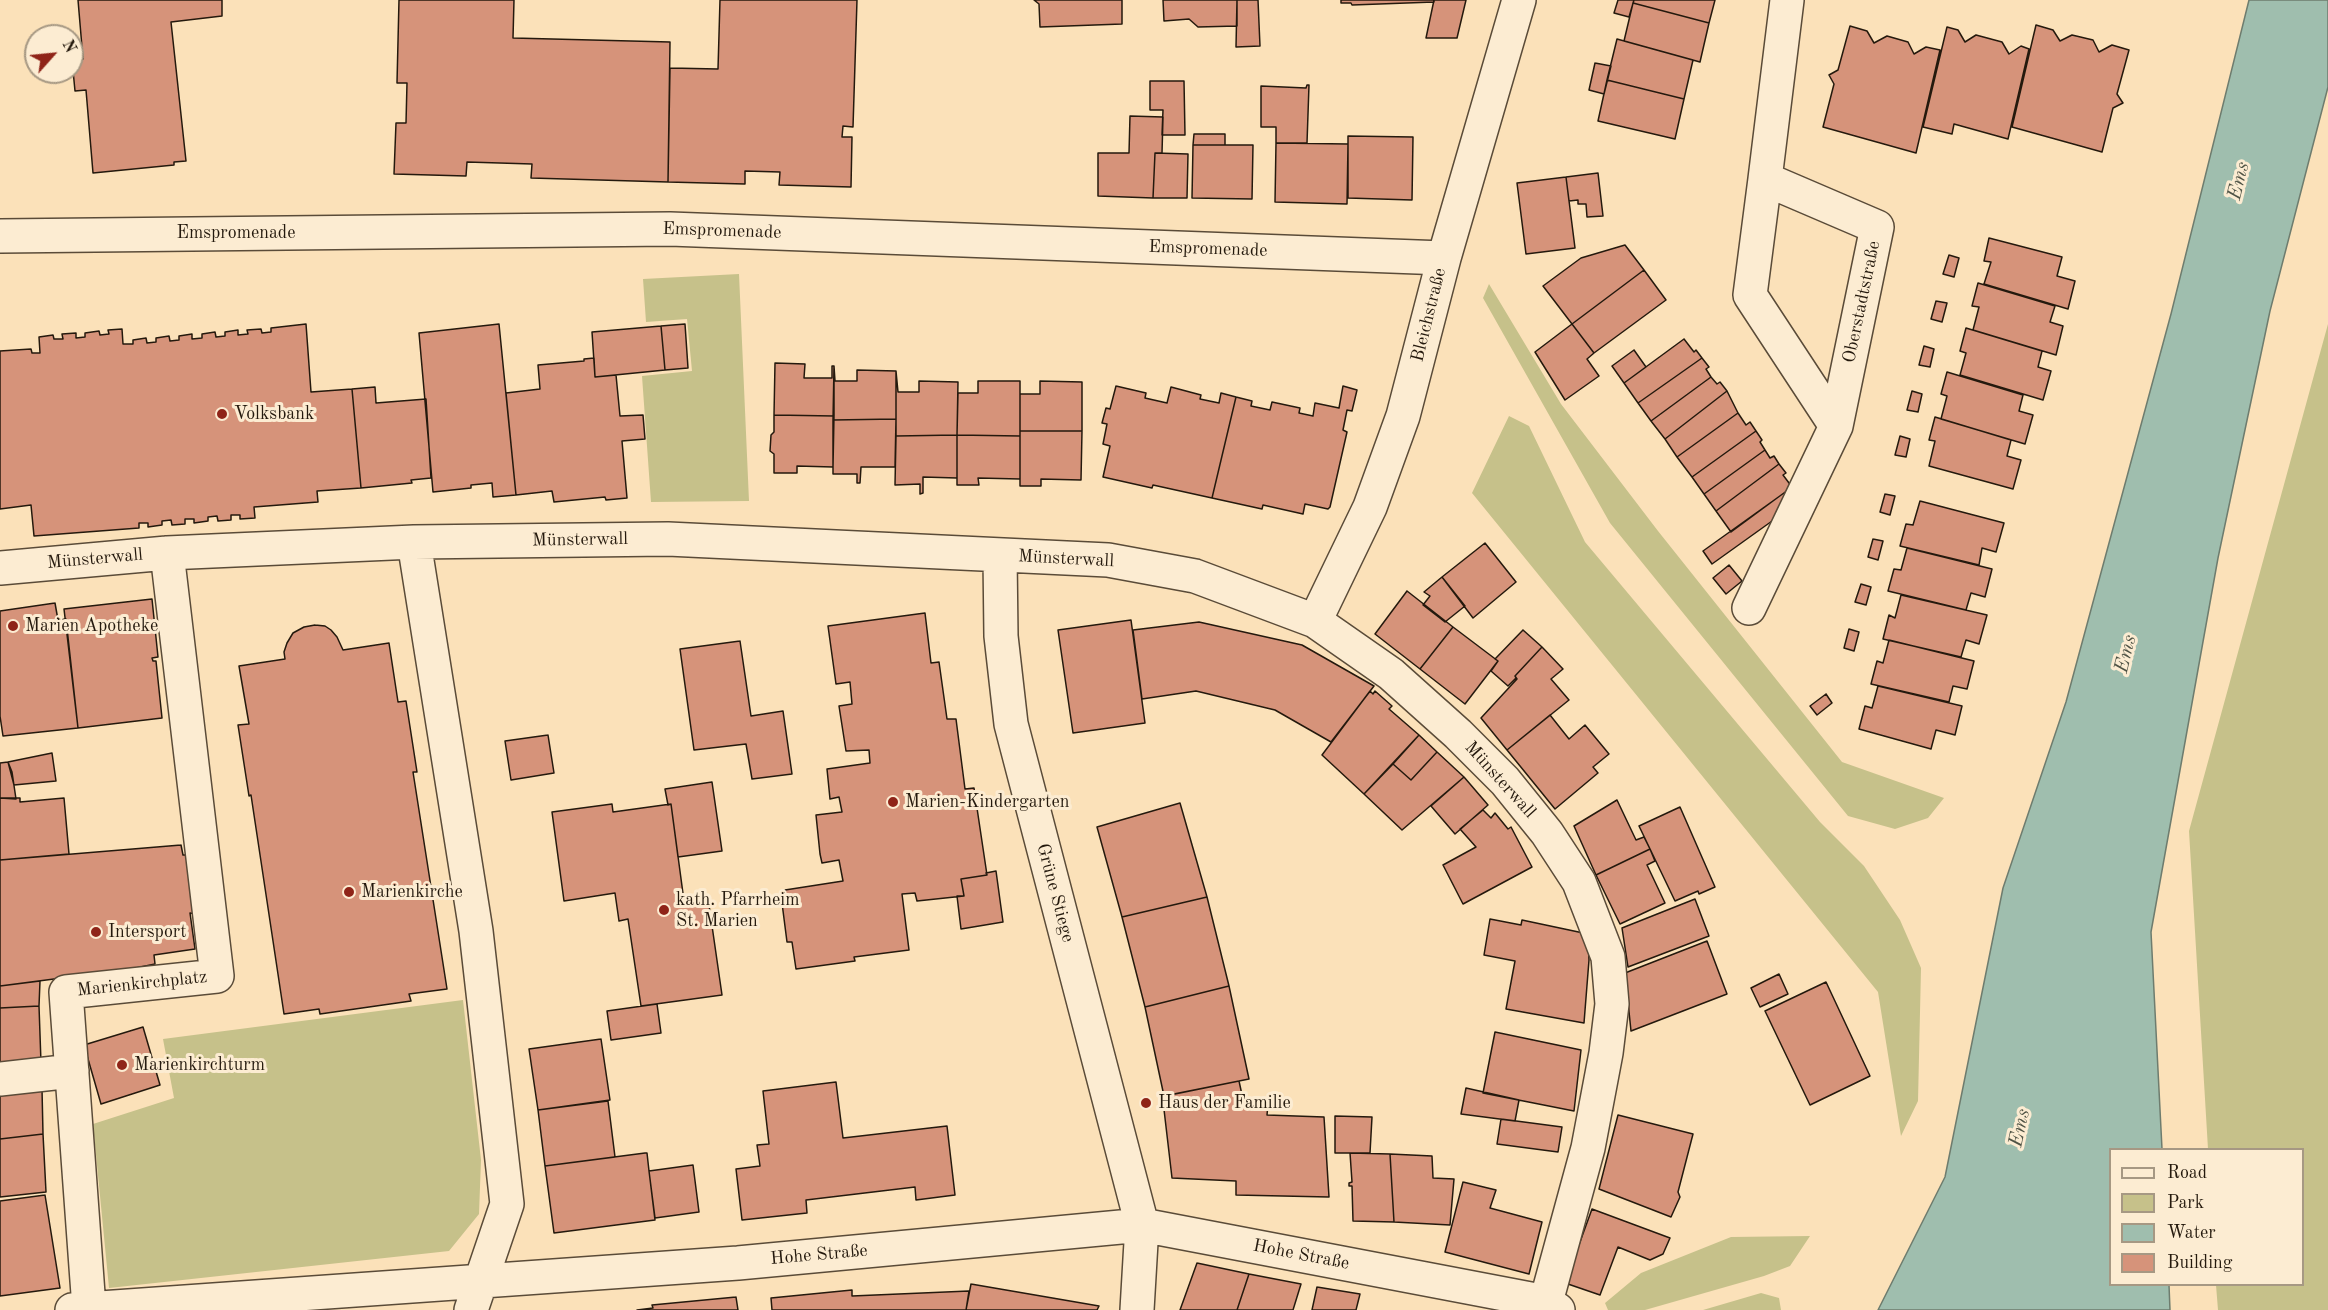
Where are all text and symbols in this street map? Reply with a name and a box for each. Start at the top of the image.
north arrow [24,24,84,84]
text: N [58,38,78,56]
water label: Ems [2223,159,2255,203]
street label: Emspromenade [662,218,782,244]
street label: Emspromenade [176,222,296,244]
street label: Emspromenade [1148,236,1268,262]
street label: Oberstadtstraße [1839,239,1885,365]
street label: Bleichstraße [1407,266,1451,364]
place label: Volksbank [234,403,314,425]
marker: Volksbank [215,407,229,421]
street label: Münsterwall [532,528,628,552]
street label: Münsterwall [46,544,144,574]
street label: Münsterwall [1017,546,1115,572]
place label: Marien Apotheke [25,615,158,637]
marker: Marien Apotheke [6,619,20,633]
water label: Ems [2110,632,2142,676]
street label: Münsterwall [1460,737,1540,823]
place label: Marien-Kindergarten [905,791,1069,813]
marker: Marien-Kindergarten [886,795,900,809]
street label: Grüne Stiege [1031,841,1079,945]
place label: Marienkirche [361,881,463,903]
marker: Marienkirche [342,885,356,899]
place label: kath. Pfarrheim St. Marien [676,889,799,932]
marker: kath. Pfarrheim St. Marien [657,903,671,917]
place label: Intersport [108,921,187,943]
marker: Intersport [89,925,103,939]
street label: Marienkirchplatz [76,966,208,1002]
place label: Marienkirchturm [134,1054,265,1076]
marker: Marienkirchturm [115,1058,129,1072]
place label: Haus der Familie [1158,1092,1291,1114]
marker: Haus der Familie [1139,1096,1153,1110]
water label: Ems [2004,1107,2036,1149]
legend [2109,1148,2304,1286]
text: Road [2167,1164,2207,1182]
text: Park [2167,1194,2204,1212]
text: Water [2167,1224,2216,1242]
street label: Hohe Straße [1251,1235,1351,1275]
street label: Hohe Straße [769,1240,869,1270]
text: Building [2167,1254,2232,1272]

